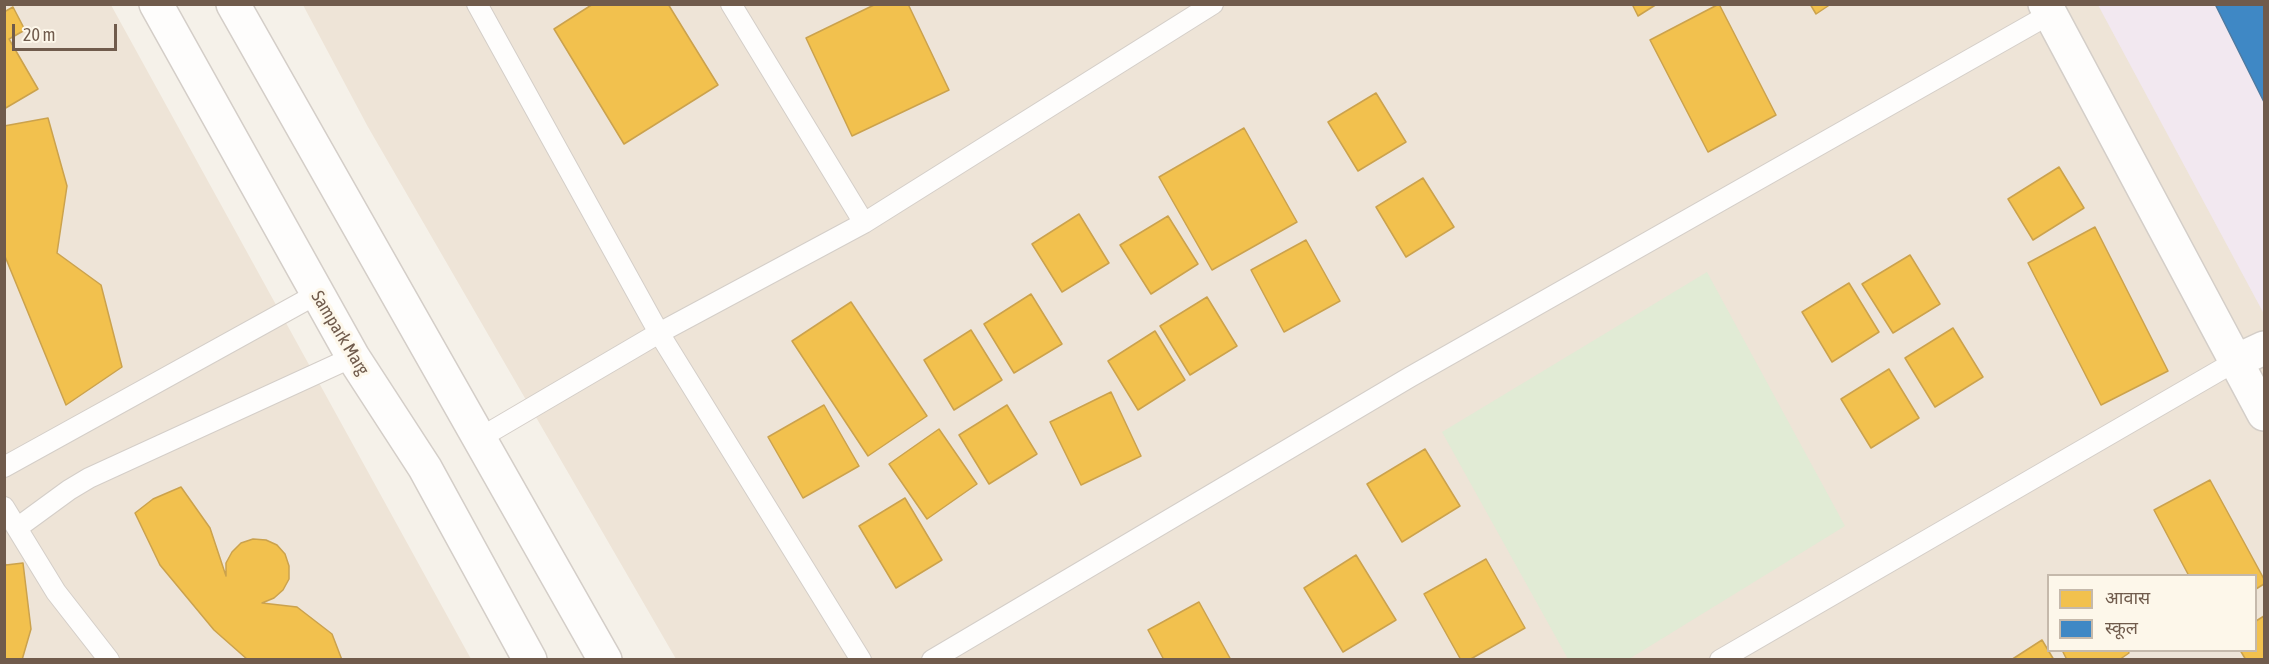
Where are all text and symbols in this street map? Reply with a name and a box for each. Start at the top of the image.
scale bar [15,12,120,50]
text: 20 m [23,24,55,45]
street label: Sampark Marg [306,287,374,379]
legend [2047,574,2257,652]
text: आवास [2105,587,2150,608]
text: स्कूल [2105,617,2138,638]

